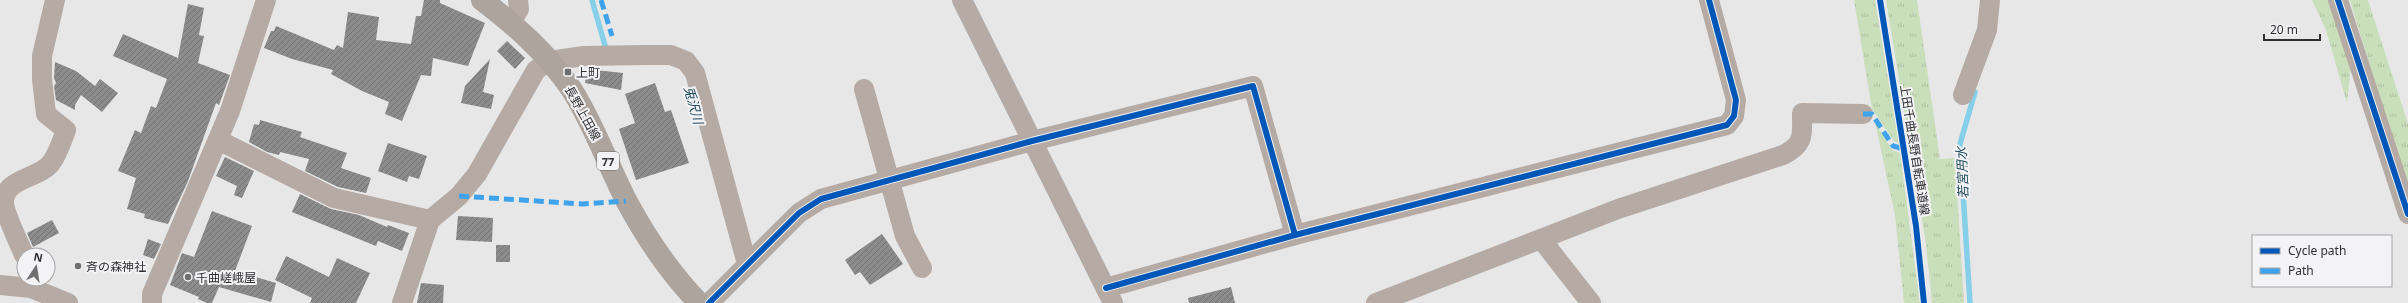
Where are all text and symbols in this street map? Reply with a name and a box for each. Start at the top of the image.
scale bar [2264,16,2320,42]
text: 20 m [2270,21,2298,38]
place label: 上町 [576,64,600,81]
marker: 上町 [563,67,573,77]
street label: 長野上田線 [561,83,605,143]
street label: 上田千曲長野自転車道線 [1896,83,1934,217]
water label: 兎沢川 [680,84,708,128]
water label: 若宮用水 [1952,145,1972,199]
road number: 77 [597,152,619,170]
legend [2252,235,2392,287]
text: Cycle path [2288,242,2346,259]
north arrow [16,247,56,287]
text: N [32,248,44,265]
place label: 斉の森神社 [86,258,146,275]
marker: 斉の森神社 [73,261,83,271]
text: Path [2288,262,2314,279]
place label: 千曲嵯峨屋 [196,269,256,286]
marker: 千曲嵯峨屋 [183,272,193,282]

